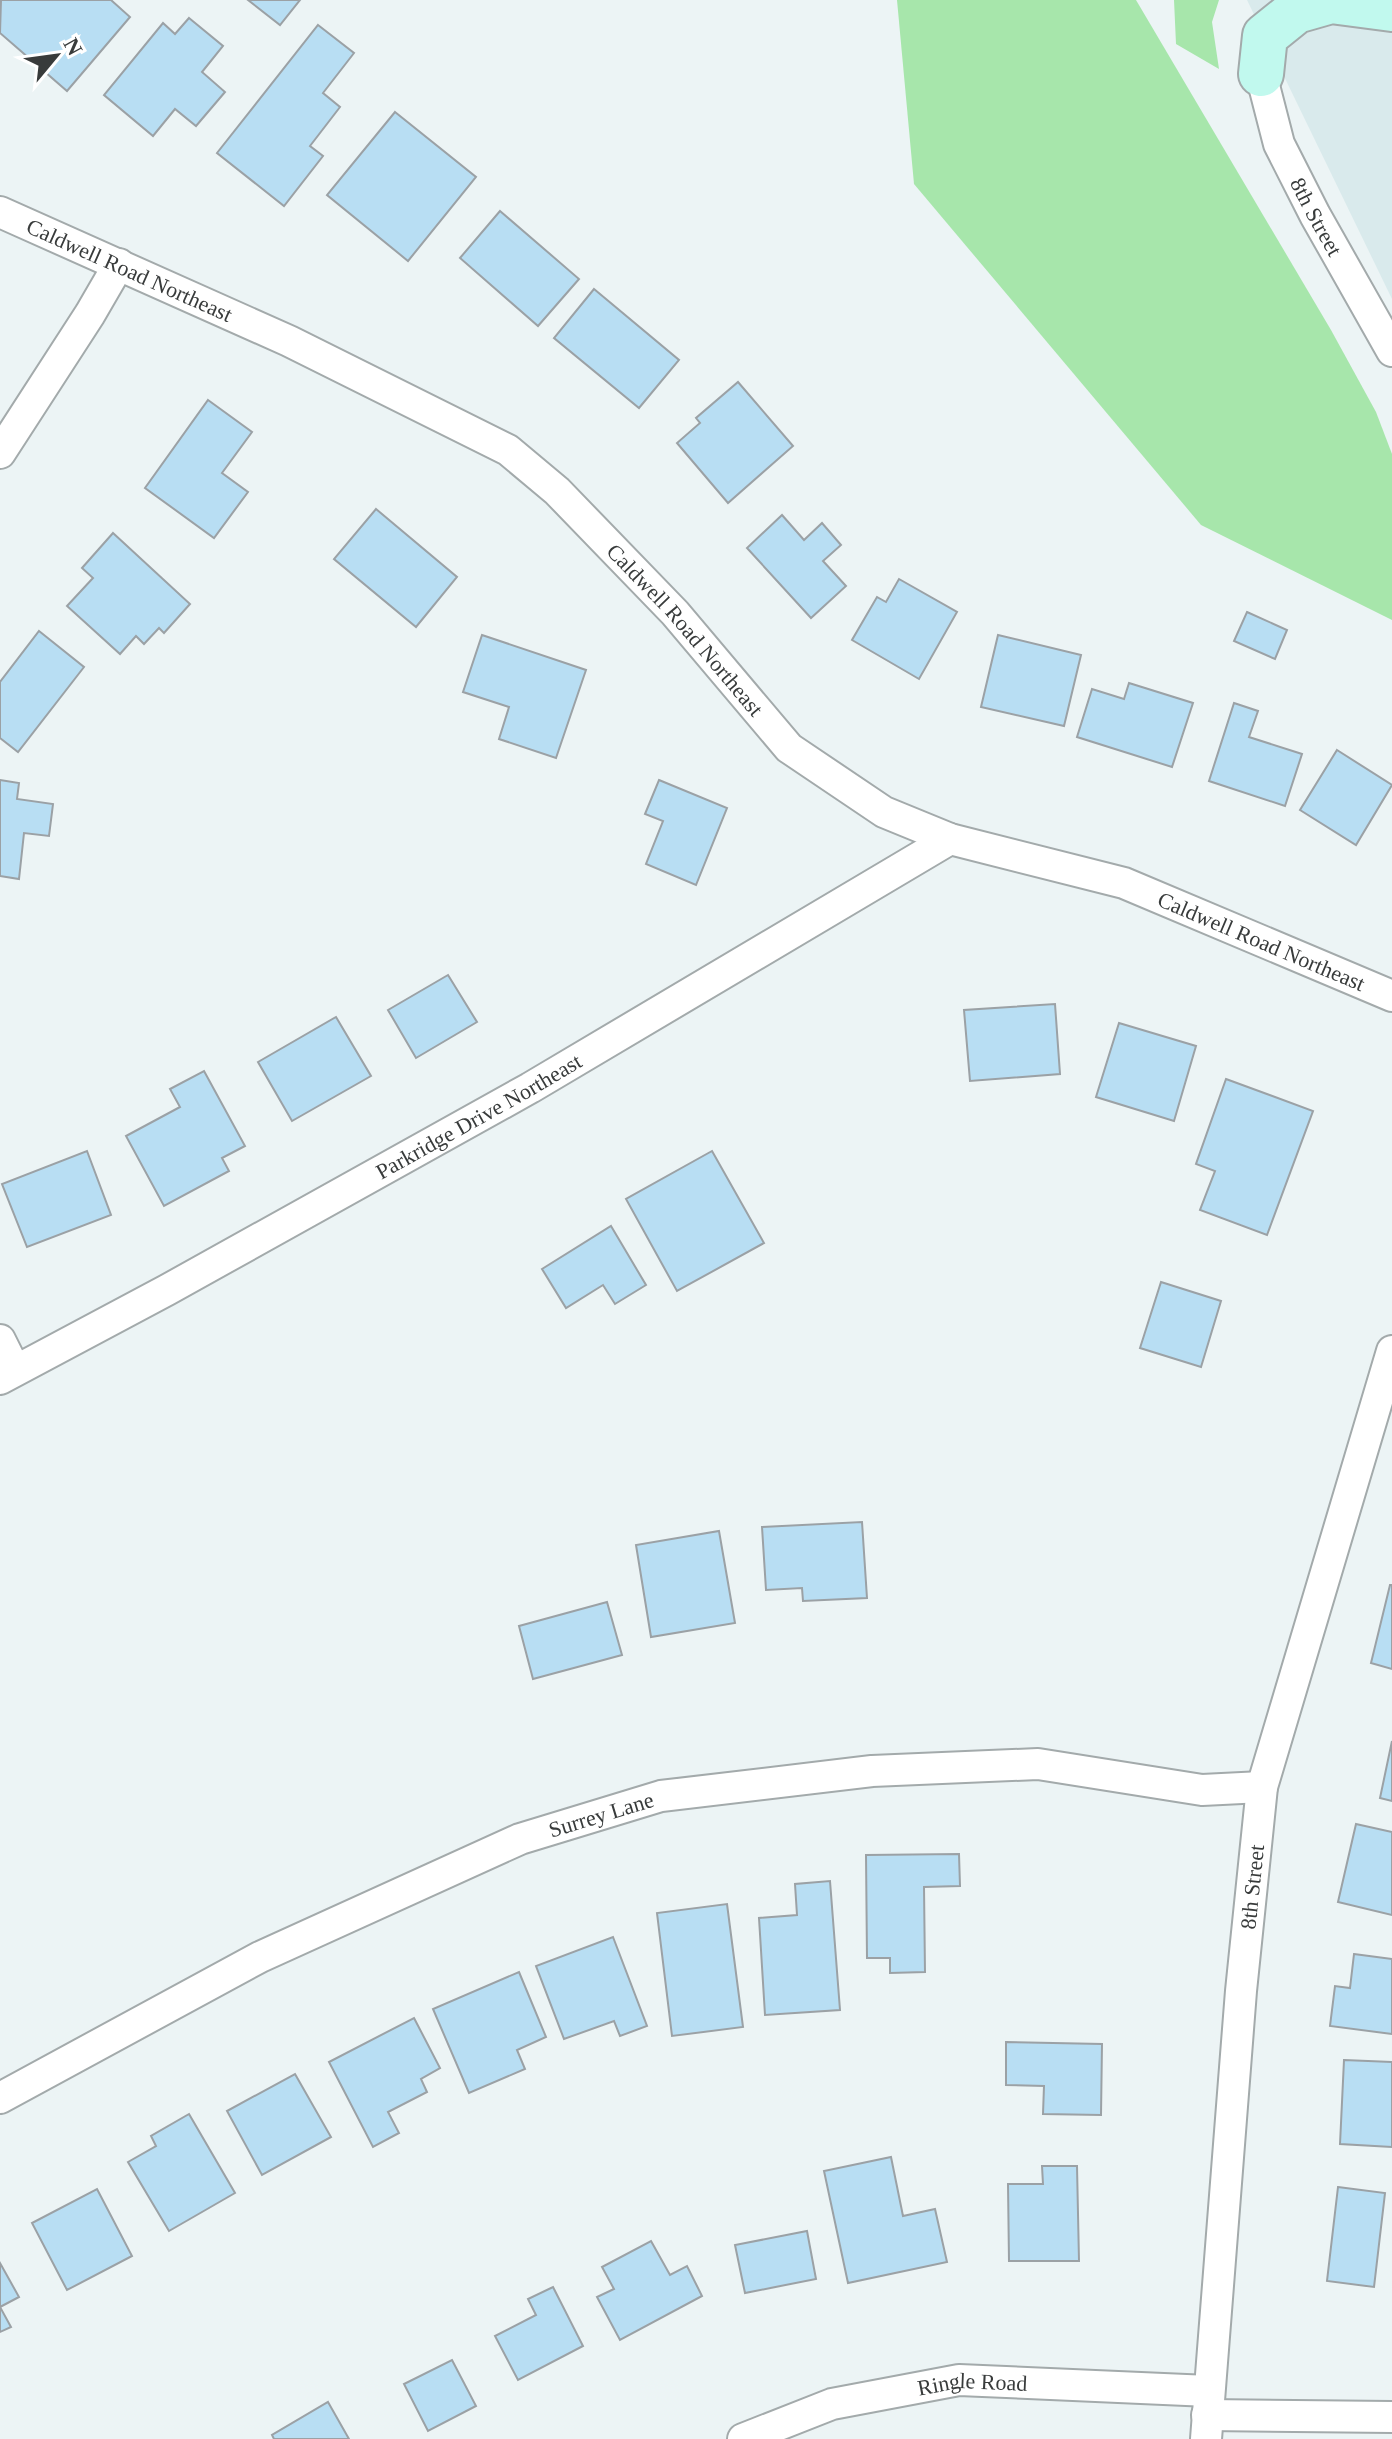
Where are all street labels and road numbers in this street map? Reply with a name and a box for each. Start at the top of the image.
street label: 8th Street [1286,173,1348,260]
street label: Caldwell Road Northeast [23,213,236,327]
street label: Caldwell Road Northeast [602,538,769,721]
street label: Caldwell Road Northeast [1154,886,1369,996]
street label: Parkridge Drive Northeast [371,1048,586,1184]
street label: Surrey Lane [546,1787,656,1842]
street label: 8th Street [1235,1843,1269,1930]
street label: Ringle Road [915,2368,1028,2400]

